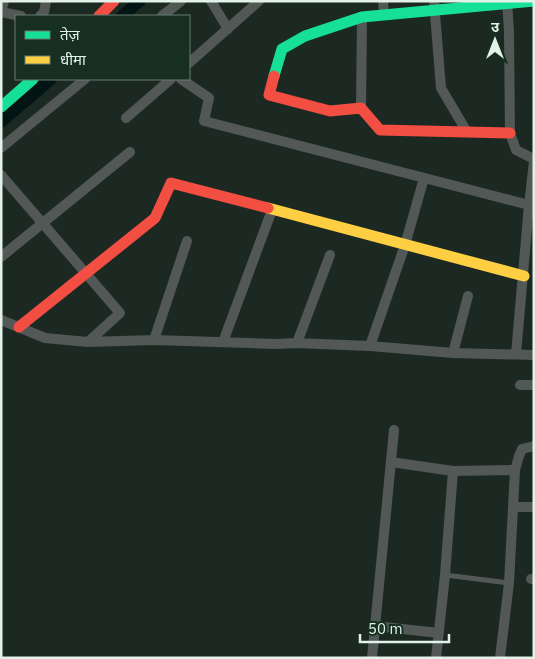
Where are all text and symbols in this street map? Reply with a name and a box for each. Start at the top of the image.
legend [15,15,190,80]
north arrow [470,15,520,65]
text: उ [491,18,500,36]
text: तेज़ [60,25,81,44]
text: धीमा [60,50,87,69]
scale bar [360,612,449,644]
text: 50 m [368,619,403,638]

